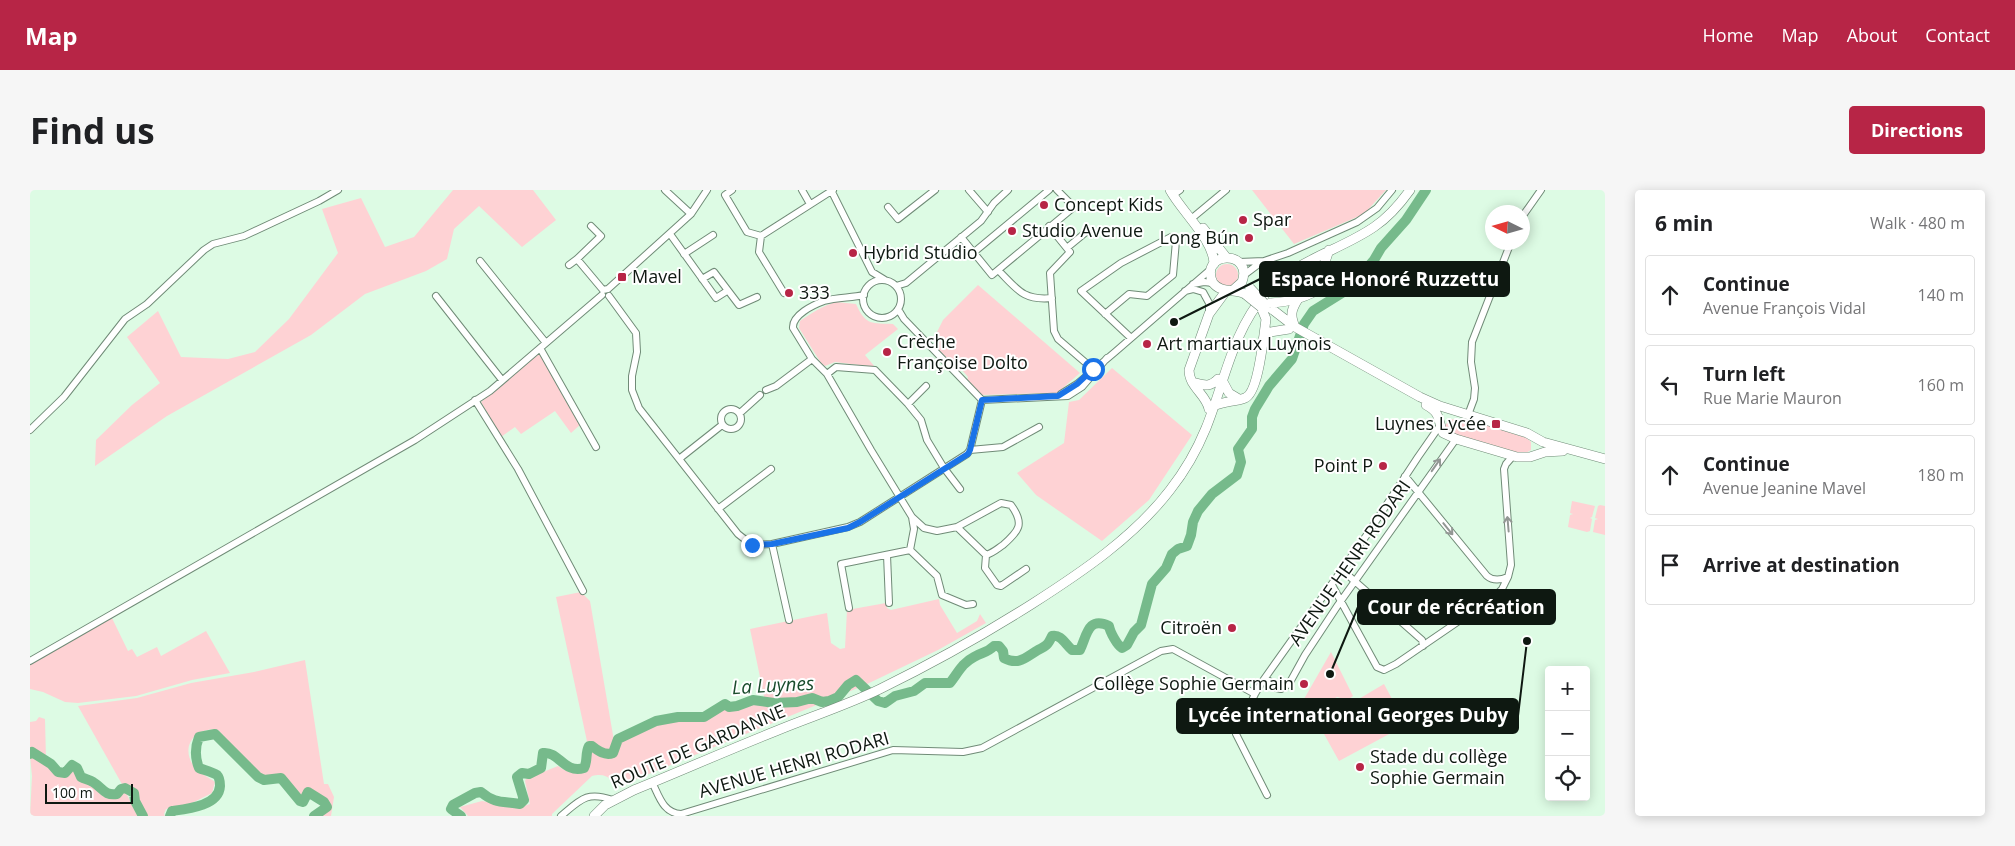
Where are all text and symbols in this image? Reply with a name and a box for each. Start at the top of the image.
text: Map [25,19,77,52]
text: Home [1703,23,1753,47]
text: Map [1781,23,1819,47]
text: About [1847,23,1897,47]
text: Contact [1925,23,1990,47]
button: Directions [1849,106,1985,154]
text: Find us [30,107,155,154]
place label: Concept Kids [1054,192,1163,216]
marker: Concept Kids [1038,199,1050,211]
north arrow [1485,205,1530,250]
place label: Spar [1253,207,1292,231]
text: 6 min [1655,209,1713,237]
text: Walk · 480 m [1870,212,1965,234]
marker: Spar [1237,214,1249,226]
place label: Studio Avenue [1022,218,1143,242]
marker: Studio Avenue [1006,225,1018,237]
place label: Long Bún [1160,225,1239,249]
marker: Long Bún [1243,232,1255,244]
place label: Hybrid Studio [863,240,978,264]
marker: Hybrid Studio [847,247,859,259]
callout: Espace Honoré Ruzzettu [1260,262,1509,296]
place label: Mavel [632,264,682,288]
text: Espace Honoré Ruzzettu [1271,266,1499,292]
marker: Mavel [616,271,628,283]
text: Continue [1703,271,1790,297]
place label: 333 [799,280,830,304]
icon: ahead [1656,281,1684,309]
text: 140 m [1918,284,1964,306]
marker: 333 [783,287,795,299]
text: Avenue François Vidal [1703,297,1866,319]
place label: Crèche Françoise Dolto [897,329,1028,374]
place label: Art martiaux Luynois [1157,331,1331,355]
marker: Art martiaux Luynois [1141,338,1153,350]
marker: Crèche Françoise Dolto [881,346,893,358]
route start [1082,358,1105,381]
text: Turn left [1703,361,1785,387]
icon: left [1656,371,1684,399]
text: 160 m [1918,374,1964,396]
text: Rue Marie Mauron [1703,387,1842,409]
place label: Luynes Lycée [1375,411,1486,435]
marker: Luynes Lycée [1490,418,1502,430]
text: Continue [1703,451,1790,477]
place label: Point P [1314,453,1373,477]
one-way arrow [1431,459,1442,472]
marker: Point P [1377,460,1389,472]
icon: ahead [1656,461,1684,489]
text: 180 m [1918,464,1964,486]
street label: AVENUE HENRI RODARI [1283,475,1415,650]
text: Avenue Jeanine Mavel [1703,477,1866,499]
one-way arrow [1503,516,1513,532]
one-way arrow [1443,523,1454,536]
route end [741,534,764,557]
icon: arrive [1656,551,1684,579]
text: Arrive at destination [1703,552,1900,578]
callout: Cour de récréation [1358,590,1555,624]
text: Cour de récréation [1367,594,1545,620]
place label: Citroën [1160,615,1222,639]
marker: Citroën [1226,622,1238,634]
map controls [1545,666,1590,801]
button: + [1545,666,1590,711]
water label: La Luynes [731,670,815,700]
place label: Collège Sophie Germain [1093,671,1294,695]
marker: Collège Sophie Germain [1298,678,1310,690]
street label: ROUTE DE GARDANNE [607,698,789,794]
callout: Lycée international Georges Duby [1177,699,1518,733]
text: Lycée international Georges Duby [1188,702,1509,728]
button: − [1545,711,1590,756]
street label: AVENUE HENRI RODARI [696,725,892,803]
place label: Stade du collège Sophie Germain [1370,744,1507,789]
button: locate [1545,756,1590,801]
marker: Stade du collège Sophie Germain [1354,761,1366,773]
scale bar [45,781,132,804]
text: 100 m [52,783,93,802]

